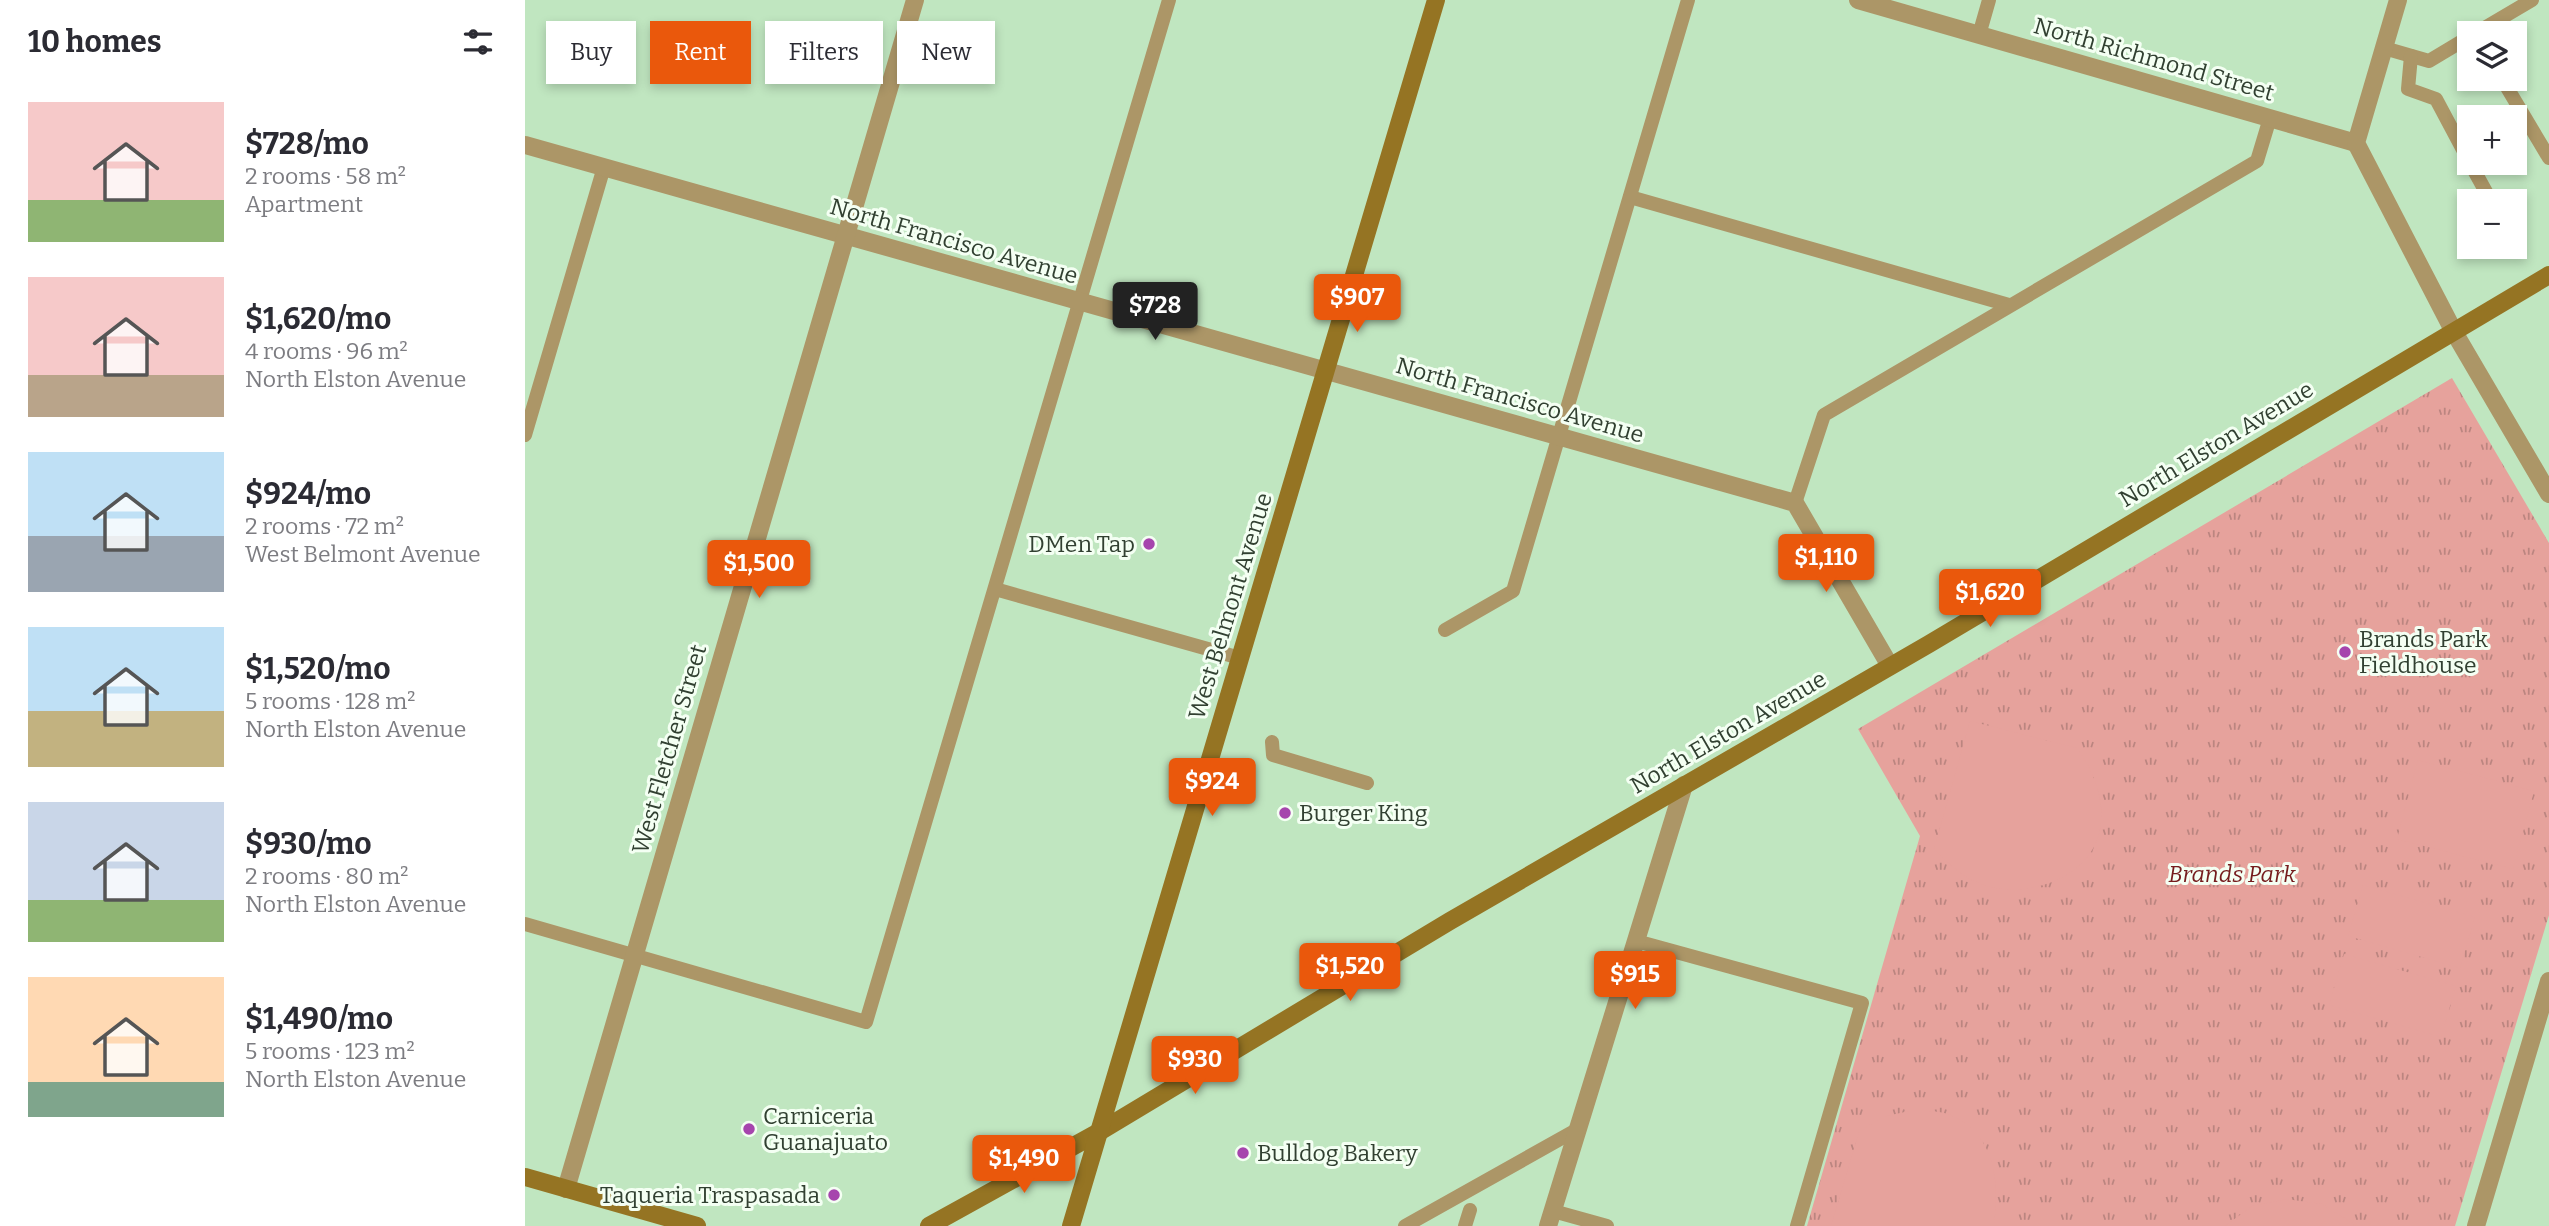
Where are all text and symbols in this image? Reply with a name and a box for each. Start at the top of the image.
street label: North Richmond Street [2031,11,2277,107]
chip: Buy [546,21,636,84]
chip: Rent [650,21,751,84]
chip: Filters [765,21,883,84]
chip: New [897,21,995,84]
map controls [2457,21,2527,259]
button: layers [2457,21,2527,91]
icon: filters [459,23,497,61]
text: 10 homes [28,24,162,60]
button: + [2457,105,2527,175]
text: $728/mo [245,126,369,162]
icon: home [84,130,168,214]
text: 2 rooms · 58 m² [245,162,406,190]
button: − [2457,189,2527,259]
text: Apartment [245,190,363,218]
street label: North Francisco Avenue [827,192,1081,290]
pin: $907 [1316,274,1398,334]
pin: $728 [1114,282,1196,342]
text: $907 [1330,283,1384,311]
text: $728 [1129,291,1181,319]
text: $1,620/mo [245,301,391,337]
icon: home [84,305,168,389]
text: 4 rooms · 96 m² [245,337,408,365]
street label: North Francisco Avenue [1393,351,1647,449]
text: North Elston Avenue [245,365,466,393]
street label: North Elston Avenue [2114,375,2318,513]
text: $924/mo [245,476,371,512]
icon: home [84,480,168,564]
street label: West Belmont Avenue [1182,489,1278,723]
text: 2 rooms · 72 m² [245,512,404,540]
place label: DMen Tap [1028,530,1135,558]
pin: $1,110 [1769,534,1883,594]
marker: DMen Tap [1141,536,1157,552]
text: West Belmont Avenue [245,540,481,568]
pin: $1,500 [702,540,816,600]
text: $1,110 [1794,543,1858,571]
text: $1,500 [723,549,795,577]
pin: $1,620 [1933,570,2047,629]
text: $1,620 [1955,578,2025,606]
place label: Brands Park Fieldhouse [2359,625,2488,679]
street label: West Fletcher Street [626,641,712,857]
marker: Brands Park Fieldhouse [2337,644,2353,660]
text: $1,520/mo [245,651,391,687]
icon: home [84,655,168,739]
street label: North Elston Avenue [1625,665,1831,799]
text: 5 rooms · 128 m² [245,687,415,715]
text: North Elston Avenue [245,715,466,743]
pin: $924 [1171,758,1253,818]
text: $924 [1185,767,1239,795]
place label: Burger King [1299,799,1428,827]
marker: Burger King [1277,805,1293,821]
text: $930/mo [245,826,372,862]
icon: home [84,830,168,914]
park label: Brands Park [2168,860,2296,888]
text: 2 rooms · 80 m² [245,862,408,890]
text: North Elston Avenue [245,890,466,918]
pin: $1,520 [1293,944,1407,1003]
pin: $915 [1594,951,1676,1011]
text: $1,520 [1315,952,1385,980]
text: $915 [1610,960,1660,988]
text: $1,490/mo [245,1001,393,1037]
icon: home [84,1005,168,1089]
pin: $930 [1154,1036,1236,1096]
text: 5 rooms · 123 m² [245,1037,415,1065]
text: $930 [1168,1045,1222,1073]
text: North Elston Avenue [245,1065,466,1093]
place label: Carniceria Guanajuato [763,1102,888,1156]
marker: Carniceria Guanajuato [741,1121,757,1137]
pin: $1,490 [967,1136,1081,1195]
place label: Bulldog Bakery [1257,1139,1418,1167]
text: $1,490 [988,1144,1060,1172]
marker: Bulldog Bakery [1235,1145,1251,1161]
place label: Taqueria Traspasada [600,1181,820,1209]
marker: Taqueria Traspasada [826,1187,842,1203]

